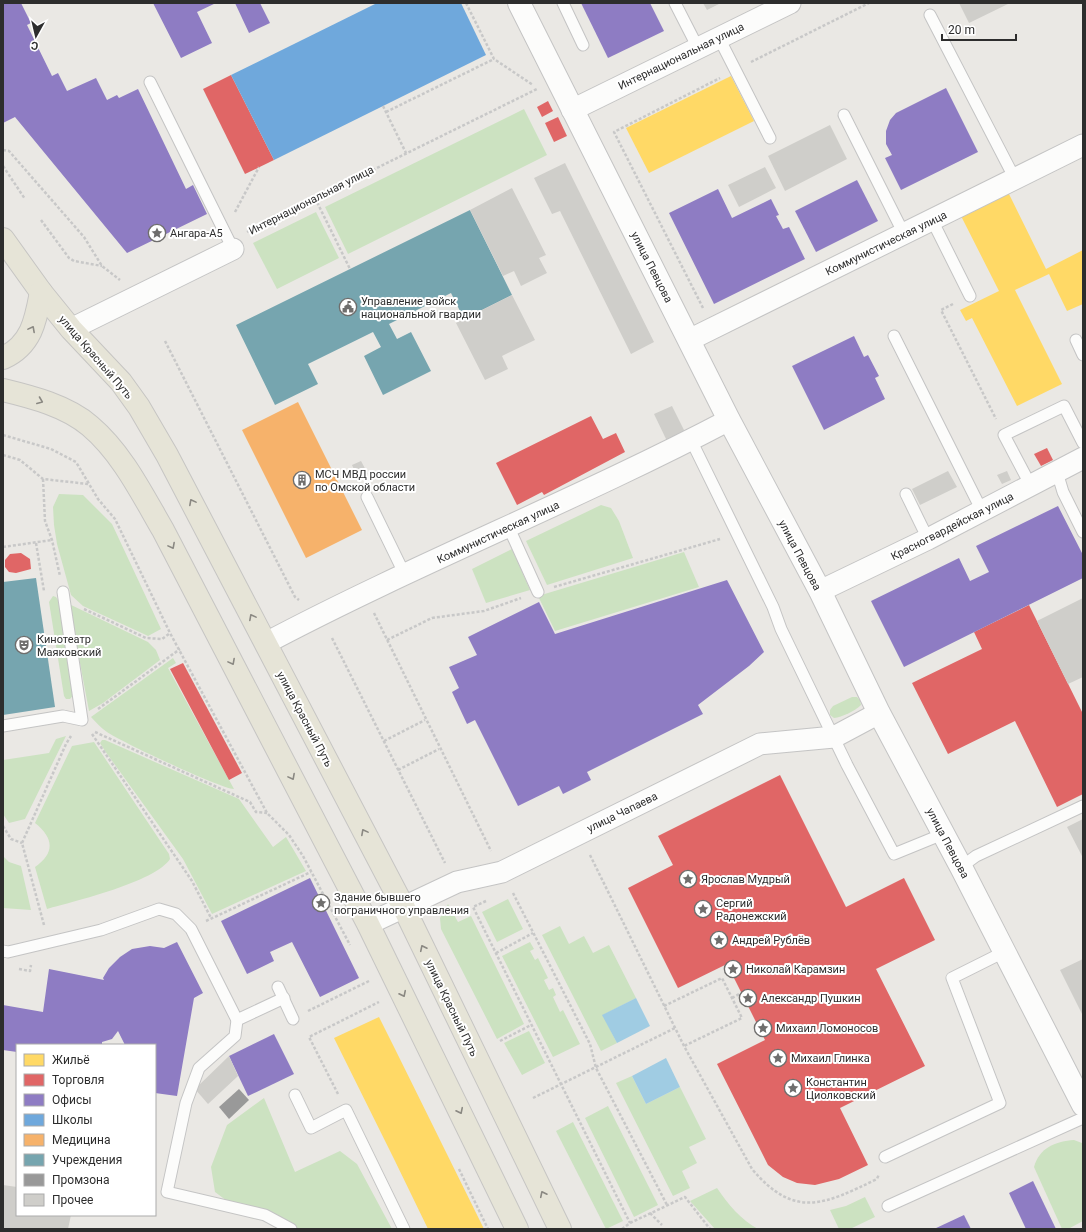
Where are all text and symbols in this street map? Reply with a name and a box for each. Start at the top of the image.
north arrow [16,16,56,56]
scale bar [942,16,1016,42]
street label: Интернациональная улица [616,20,746,93]
text: 20 m [948,23,975,37]
text: С [30,38,39,52]
street label: Интернациональная улица [247,163,376,238]
street label: Коммунистическая улица [823,208,949,279]
place icon: Ангара-А5 [147,223,167,243]
place label: Ангара-А5 [170,227,223,240]
street label: улица Певцова [628,230,675,305]
place label: Управление войск национальной гвардии [361,295,481,321]
public building icon: Управление войск национальной гвардии [338,297,358,317]
street label: улица Красный Путь [56,313,135,402]
one-way arrow [27,326,35,333]
one-way arrow [36,396,44,404]
place label: МСЧ МВД россии по Омской области [315,468,415,494]
building icon: МСЧ МВД россии по Омской области [292,470,312,490]
street label: Красногвардейская улица [889,490,1016,563]
street label: Коммунистическая улица [435,498,561,567]
one-way arrow [189,499,196,507]
street label: улица Певцова [776,518,824,593]
one-way arrow [167,542,174,550]
one-way arrow [249,614,257,622]
place label: Кинотеатр Маяковский [37,633,101,659]
theatre icon: Кинотеатр Маяковский [14,635,34,655]
one-way arrow [227,658,234,665]
street label: улица Красный Путь [274,669,335,769]
one-way arrow [287,773,295,780]
street label: улица Чапаева [585,790,660,835]
street label: улица Певцова [924,806,972,881]
one-way arrow [362,829,369,836]
place icon: Ярослав Мудрый [678,869,698,889]
place label: Ярослав Мудрый [701,873,790,886]
place label: Здание бывшего пограничного управления [334,891,469,917]
place icon: Здание бывшего пограничного управления [311,893,331,913]
place label: Сергий Радонежский [716,897,787,923]
place icon: Сергий Радонежский [693,899,713,919]
place icon: Андрей Рублёв [709,930,729,950]
place label: Андрей Рублёв [732,934,810,947]
one-way arrow [420,944,428,952]
street label: улица Красный Путь [422,958,481,1059]
place icon: Николай Карамзин [723,959,743,979]
place label: Николай Карамзин [746,963,845,976]
place icon: Александр Пушкин [738,988,758,1008]
one-way arrow [398,990,406,998]
place label: Александр Пушкин [761,992,861,1005]
place icon: Михаил Ломоносов [753,1018,773,1038]
place label: Михаил Ломоносов [776,1022,878,1035]
legend [16,1044,156,1216]
place icon: Михаил Глинка [768,1048,788,1068]
place label: Михаил Глинка [791,1052,870,1065]
text: Жильё [52,1053,90,1067]
text: Торговля [52,1073,104,1087]
place label: Константин Циолковский [806,1076,876,1102]
place icon: Константин Циолковский [783,1078,803,1098]
text: Офисы [52,1093,92,1107]
one-way arrow [455,1107,463,1115]
text: Школы [52,1113,93,1127]
text: Медицина [52,1133,111,1147]
text: Учреждения [52,1153,122,1167]
text: Промзона [52,1173,109,1187]
one-way arrow [540,1191,548,1198]
text: Прочее [52,1193,93,1207]

